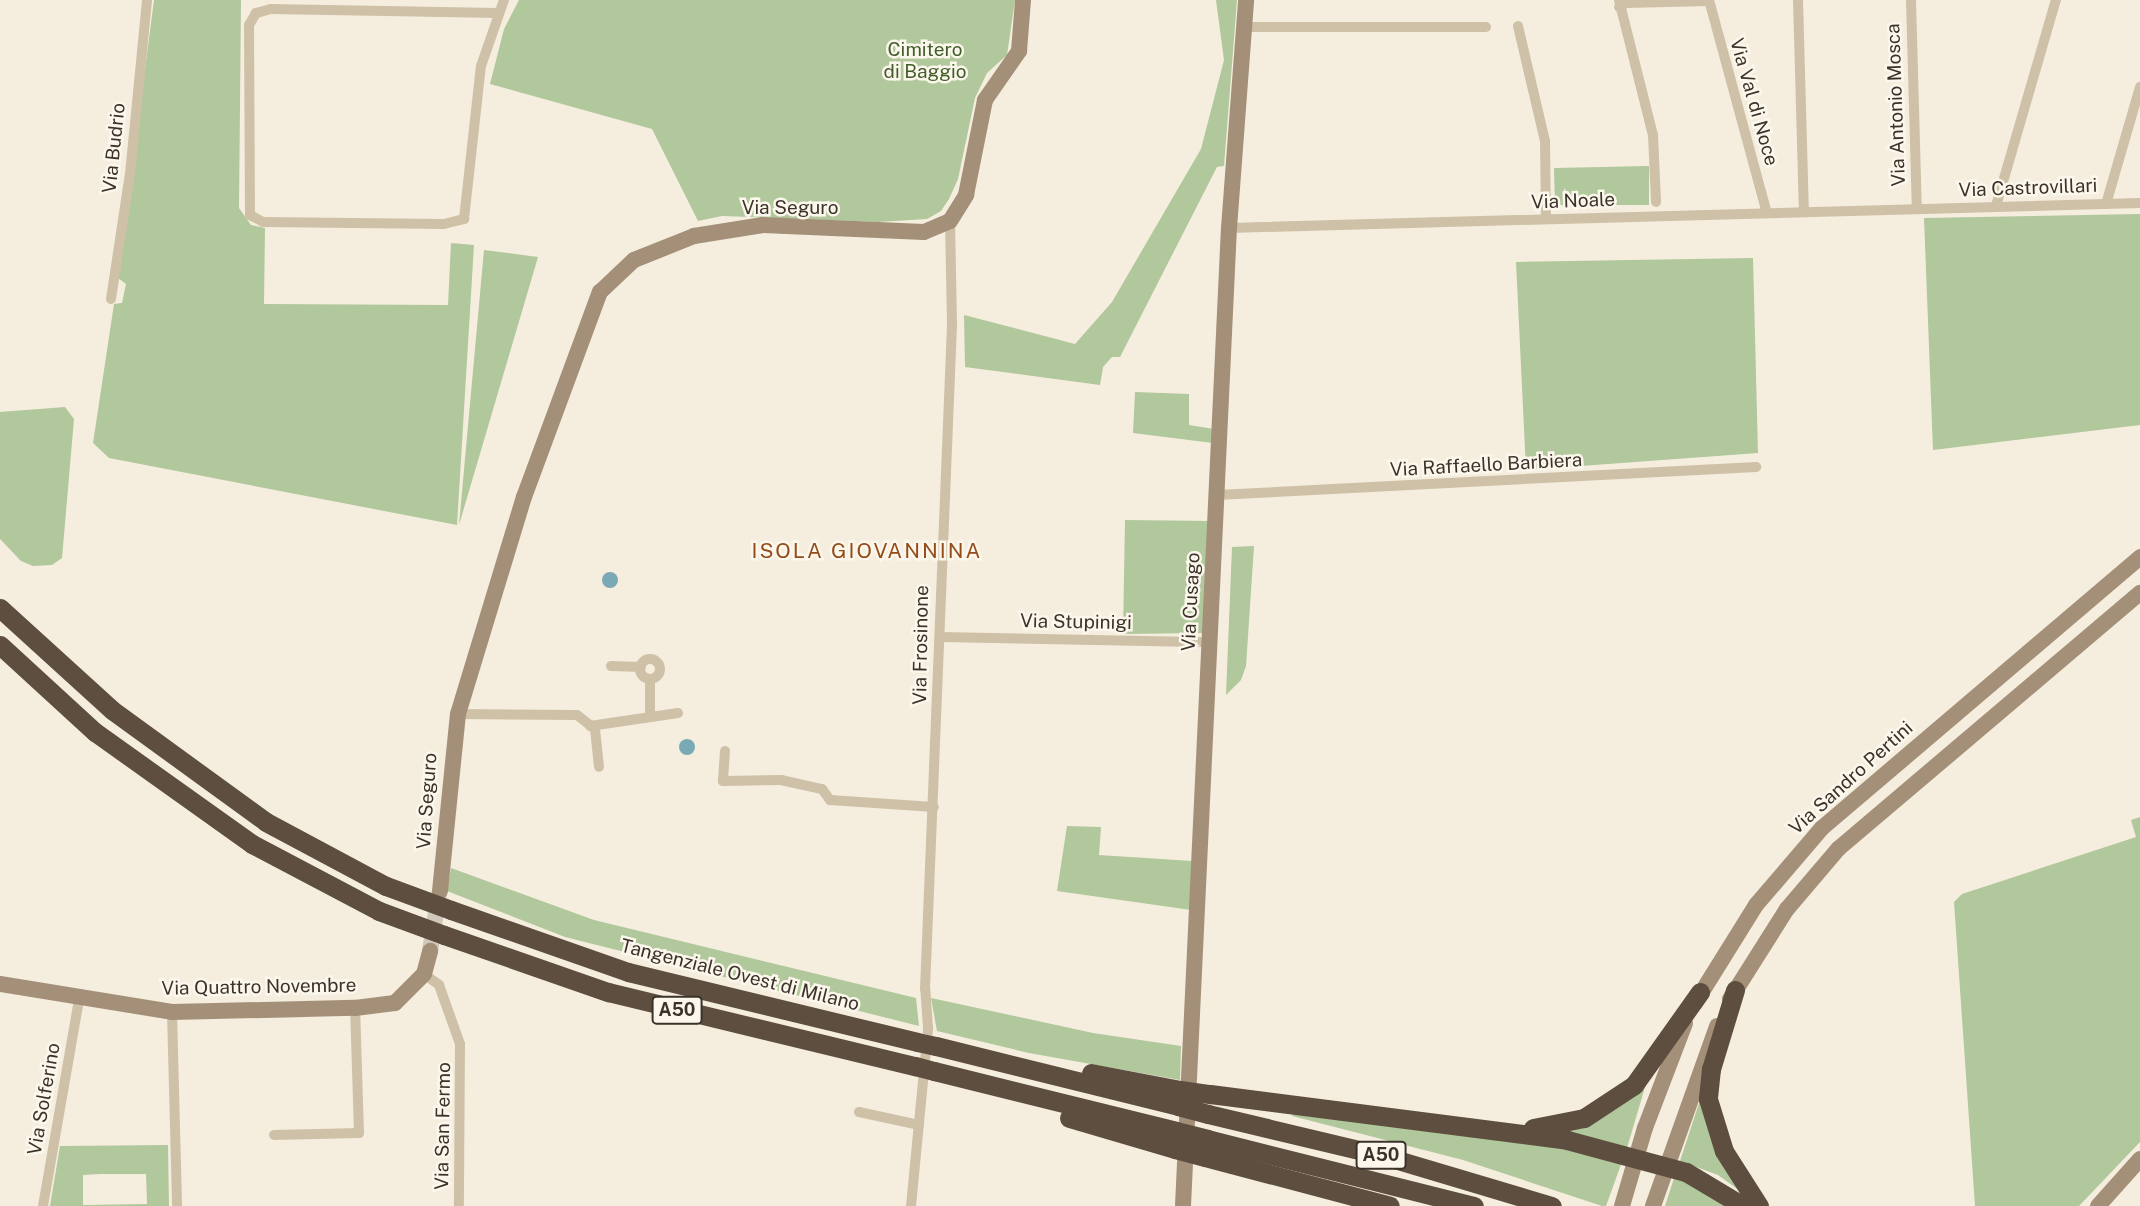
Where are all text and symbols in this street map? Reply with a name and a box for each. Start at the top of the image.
street label: Via Antonio Mosca [1882,23,1910,187]
street label: Via Val di Noce [1725,35,1783,169]
park label: Cimitero di Baggio [884,39,966,83]
street label: Via Budrio [98,102,130,194]
street label: Via Castrovillari [1958,174,2098,202]
street label: Via Noale [1531,188,1615,214]
street label: Via Seguro [742,197,838,219]
street label: Via Raffaello Barbiera [1389,449,1583,481]
district label: ISOLA GIOVANNINA [753,538,981,564]
street label: Via Cusago [1177,552,1205,652]
street label: Via Frosinone [909,585,933,705]
street label: Via Stupinigi [1020,610,1132,634]
street label: Via Sandro Pertini [1784,716,1918,840]
street label: Via Seguro [412,752,442,850]
street label: Tangenziale Ovest di Milano [618,934,862,1016]
street label: Via Quattro Novembre [161,974,357,1000]
road number: A50 [651,995,703,1024]
street label: Via Solferino [23,1041,65,1157]
street label: Via San Fermo [430,1062,456,1190]
road number: A50 [1355,1140,1407,1170]

